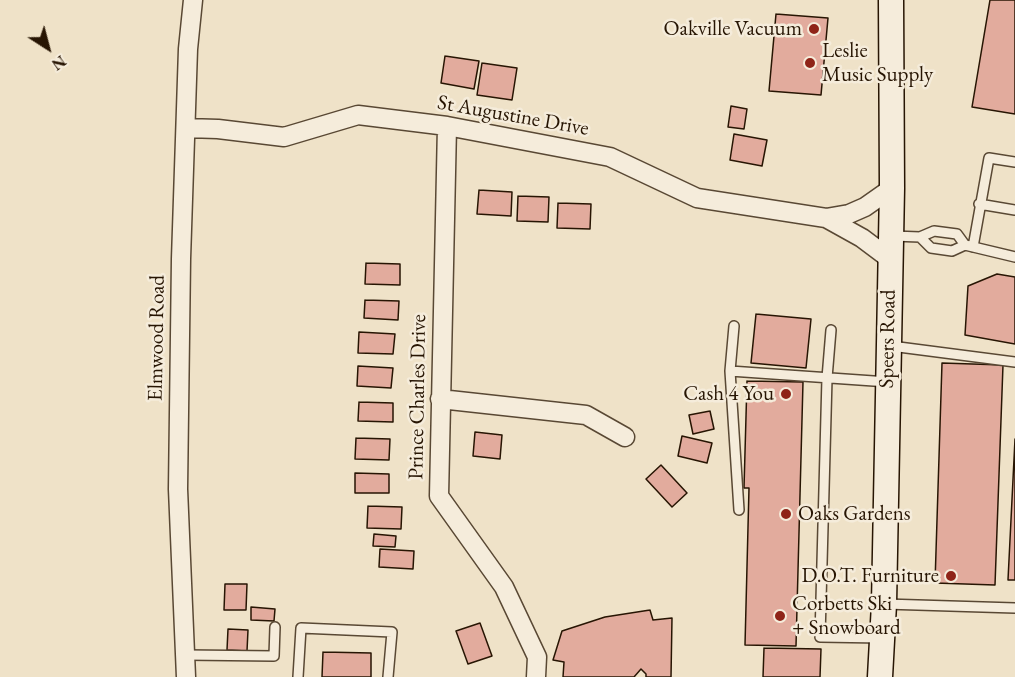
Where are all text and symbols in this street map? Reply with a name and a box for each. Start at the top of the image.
place label: Oakville Vacuum [664,16,802,42]
north arrow [18,18,78,78]
marker: Oakville Vacuum [807,22,821,36]
place label: Leslie Music Supply [822,38,933,88]
text: N [47,51,70,75]
marker: Leslie Music Supply [803,56,817,70]
street label: St Augustine Drive [435,90,591,142]
street label: Elmwood Road [143,275,171,401]
street label: Speers Road [875,289,901,389]
street label: Prince Charles Drive [404,314,432,480]
place label: Cash 4 You [683,381,774,407]
marker: Cash 4 You [779,387,793,401]
place label: Oaks Gardens [798,501,911,527]
marker: Oaks Gardens [779,507,793,521]
place label: D.O.T. Furniture [801,563,939,589]
marker: D.O.T. Furniture [944,569,958,583]
place label: Corbetts Ski + Snowboard [792,591,901,641]
marker: Corbetts Ski + Snowboard [773,609,787,623]

